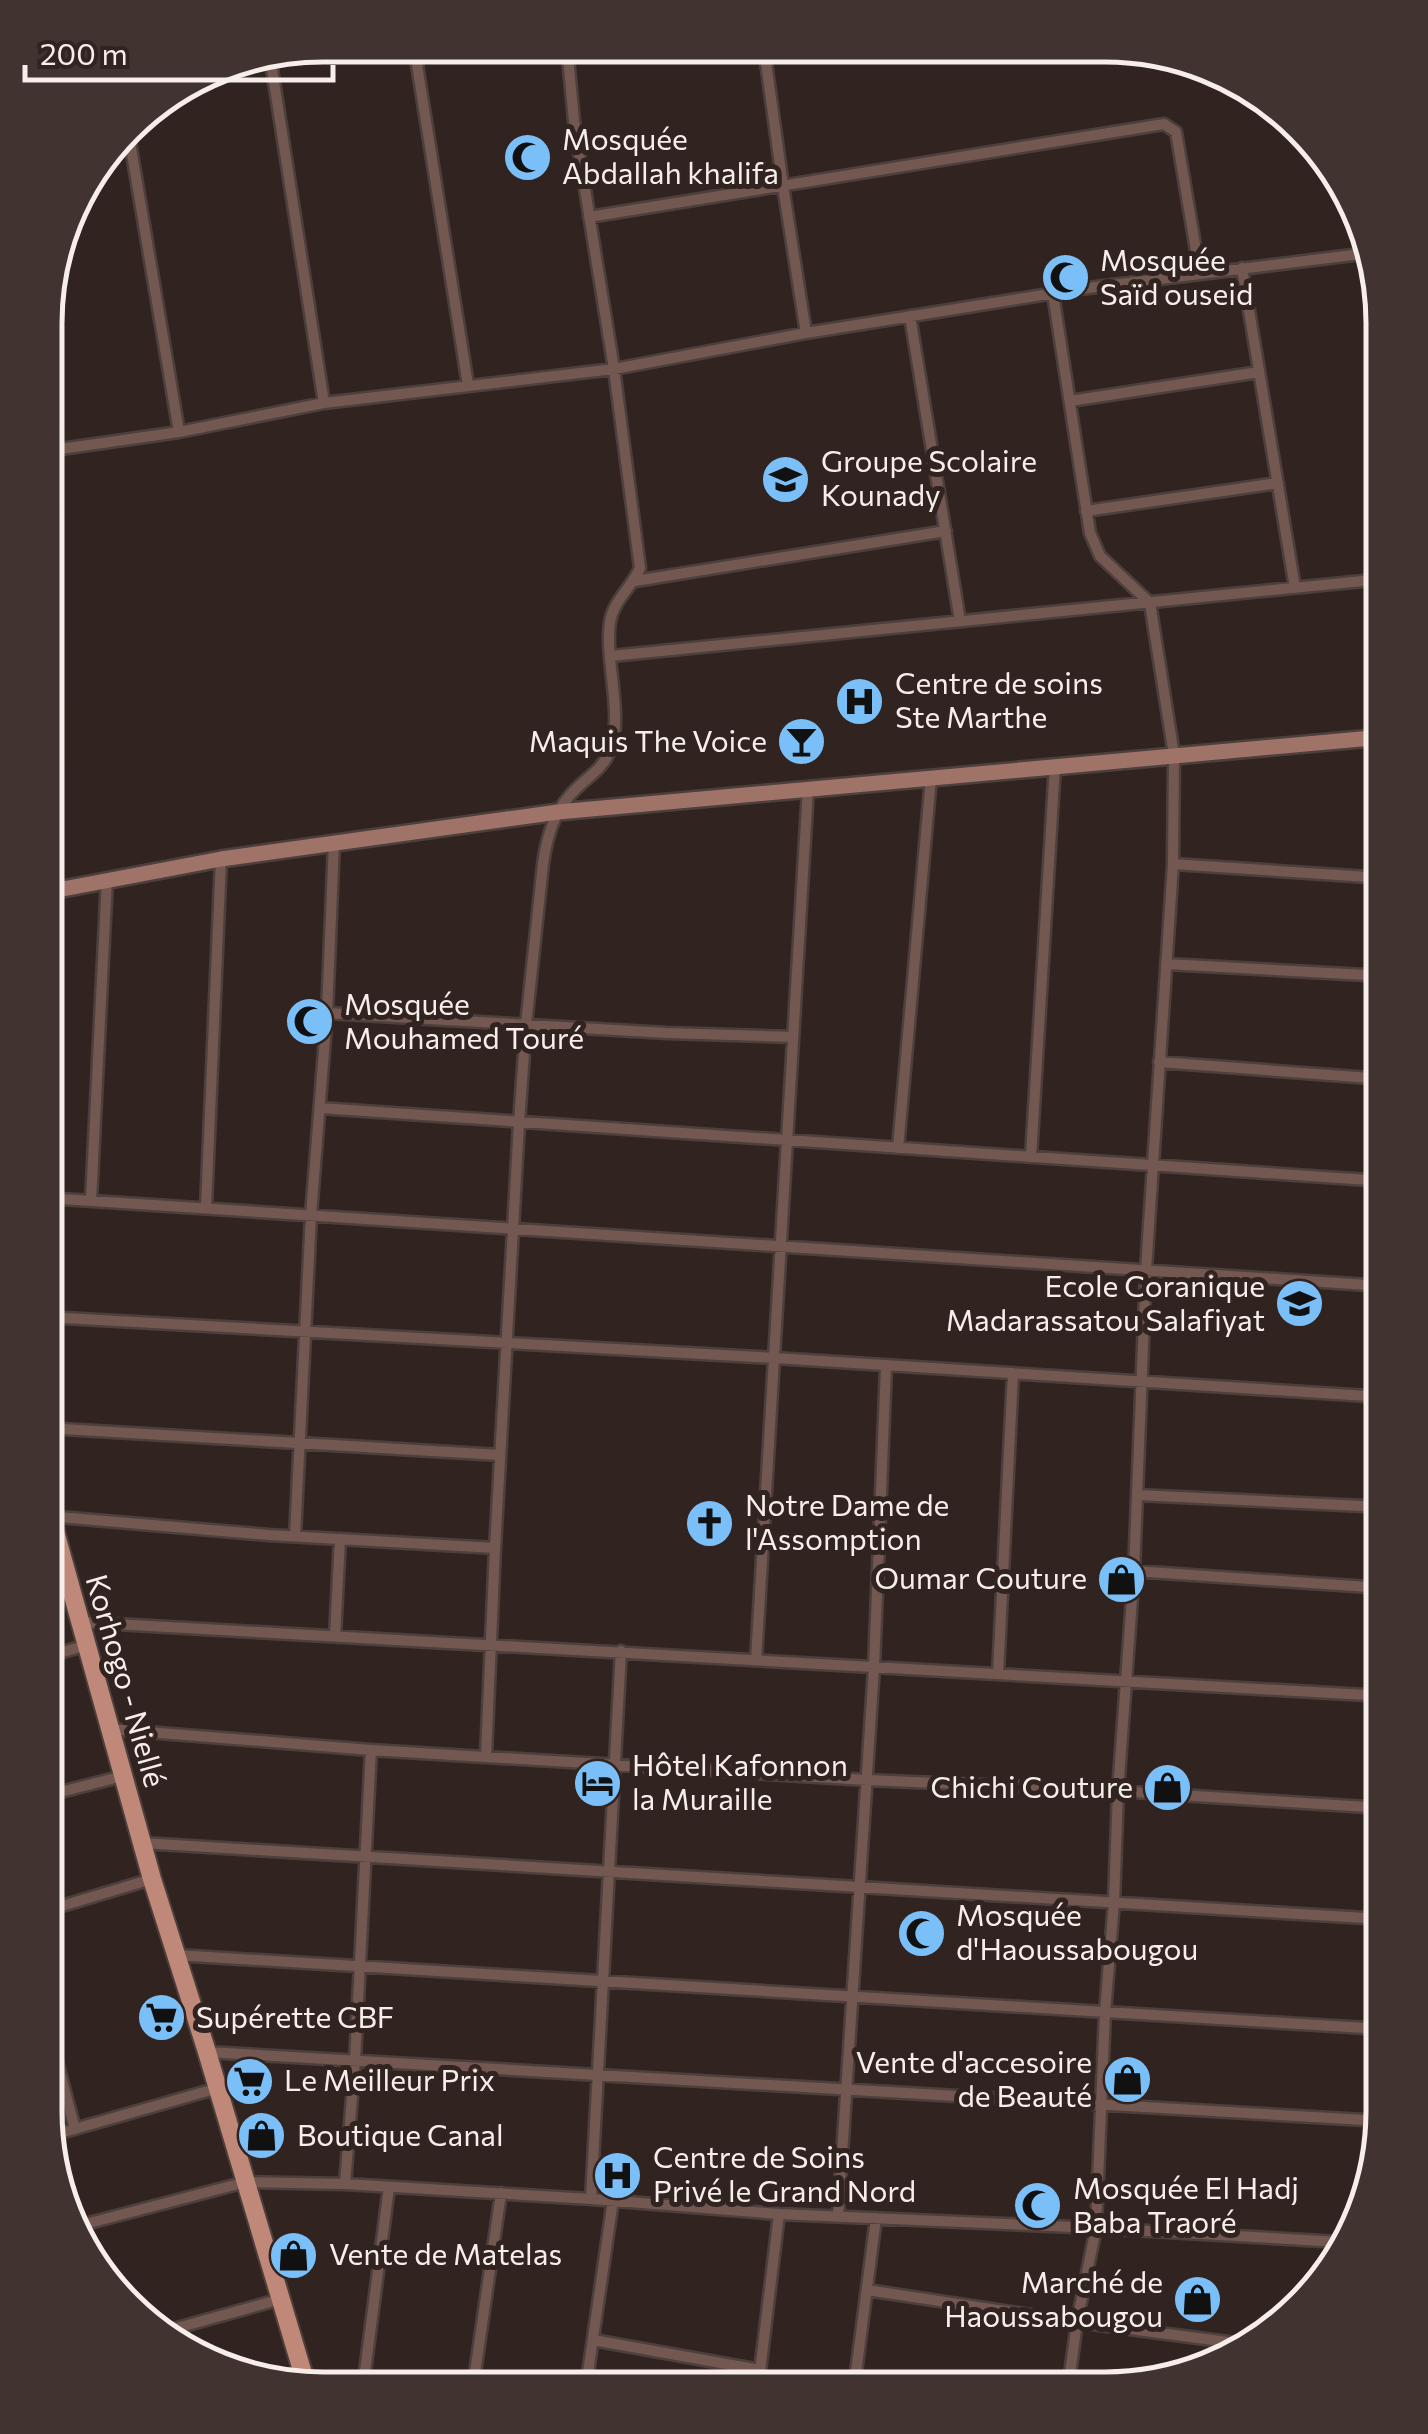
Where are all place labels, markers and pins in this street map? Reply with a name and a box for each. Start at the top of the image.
place label: Mosquée Abdallah khalifa [562,119,779,190]
mosque icon: Mosquée Abdallah khalifa [501,131,553,183]
place label: Mosquée Saïd ouseid [1100,240,1253,311]
mosque icon: Mosquée Saïd ouseid [1039,252,1091,304]
place label: Groupe Scolaire Kounady [821,441,1037,512]
school or university icon: Groupe Scolaire Kounady [760,453,812,505]
place label: Centre de soins Ste Marthe [895,663,1103,734]
hospital icon: Centre de soins Ste Marthe [834,675,886,727]
bar icon: Maquis The Voice [776,716,828,768]
place label: Maquis The Voice [529,721,767,758]
place label: Mosquée Mouhamed Touré [344,984,584,1055]
mosque icon: Mosquée Mouhamed Touré [283,996,335,1048]
place label: Ecole Coranique Madarassatou Salafiyat [946,1266,1265,1337]
school or university icon: Ecole Coranique Madarassatou Salafiyat [1274,1278,1326,1330]
place label: Notre Dame de l'Assomption [745,1485,949,1556]
church icon: Notre Dame de l'Assomption [684,1497,736,1549]
shop icon: Oumar Couture [1096,1553,1148,1605]
place label: Oumar Couture [875,1558,1087,1595]
place label: Hôtel Kafonnon la Muraille [632,1745,848,1816]
hotel icon: Hôtel Kafonnon la Muraille [571,1757,623,1809]
shop icon: Chichi Couture [1142,1762,1194,1814]
place label: Chichi Couture [930,1767,1133,1804]
place label: Mosquée d'Haoussabougou [956,1895,1198,1966]
mosque icon: Mosquée d'Haoussabougou [895,1907,947,1959]
supermarket icon: Supérette CBF [135,1992,187,2044]
place label: Supérette CBF [196,1997,394,2034]
place label: Vente d'accesoire de Beauté [856,2042,1092,2113]
shop icon: Vente d'accesoire de Beauté [1101,2054,1153,2106]
supermarket icon: Le Meilleur Prix [223,2055,275,2107]
place label: Le Meilleur Prix [284,2060,495,2097]
shop icon: Boutique Canal [236,2110,288,2162]
place label: Boutique Canal [297,2115,504,2152]
place label: Centre de Soins Privé le Grand Nord [653,2137,916,2208]
hospital icon: Centre de Soins Privé le Grand Nord [592,2149,644,2201]
place label: Mosquée El Hadj Baba Traoré [1073,2168,1299,2239]
mosque icon: Mosquée El Hadj Baba Traoré [1012,2180,1064,2232]
shop icon: Vente de Matelas [268,2229,320,2281]
place label: Vente de Matelas [329,2234,562,2271]
place label: Marché de Haoussabougou [944,2262,1163,2333]
shop icon: Marché de Haoussabougou [1172,2274,1224,2326]

